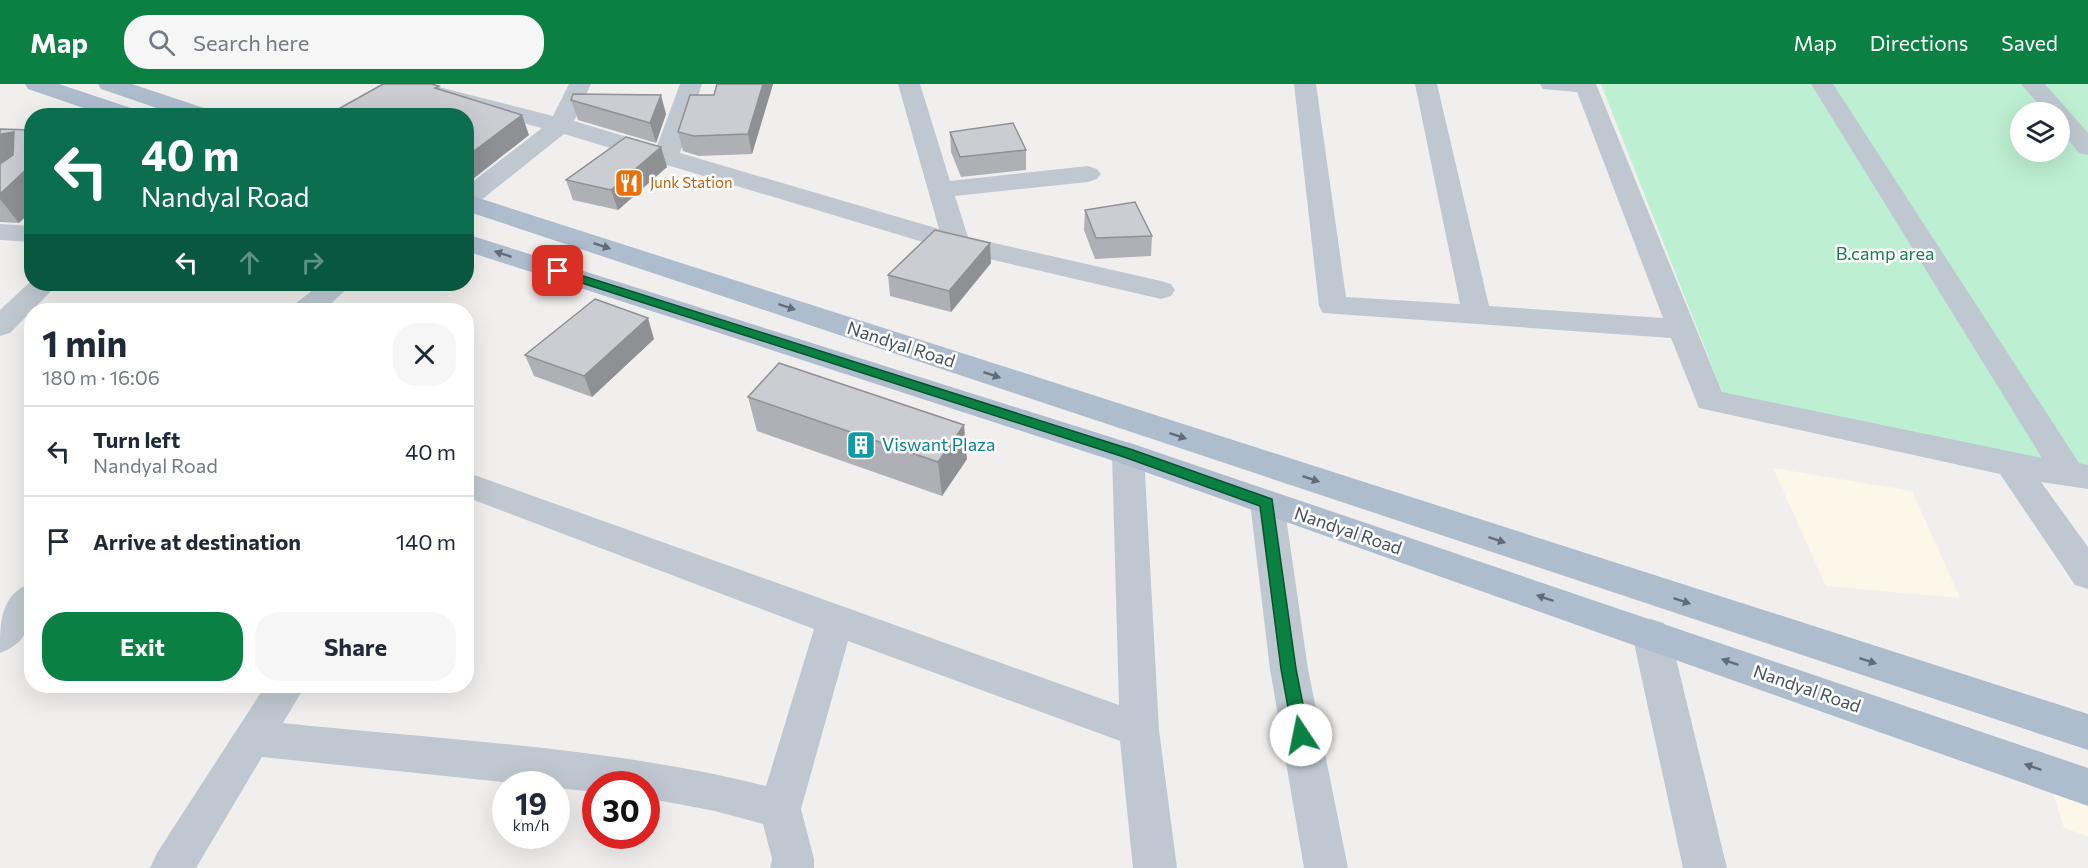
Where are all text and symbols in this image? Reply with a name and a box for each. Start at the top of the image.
search box [124,15,544,69]
text: Map [30,25,88,59]
icon: search [145,26,178,59]
text: Search here [193,29,309,56]
text: Map [1794,30,1837,55]
text: Directions [1870,30,1968,55]
text: Saved [2001,30,2058,55]
map controls [2010,102,2070,162]
button: layers [2010,102,2070,162]
text: 40 m [141,128,239,180]
icon: left [42,132,120,210]
restaurant icon: Junk Station [613,167,645,199]
place label: Junk Station [650,173,733,191]
text: Nandyal Road [141,180,309,213]
one-way arrow [593,242,611,252]
park label: B.camp area [1836,242,1934,264]
pin [532,245,583,296]
icon: left [170,246,203,279]
icon: ahead [233,246,266,279]
icon: right [296,246,329,279]
one-way arrow [494,249,512,258]
icon: arrive [541,254,574,287]
one-way arrow [778,303,796,312]
street label: Nandyal Road [845,316,958,372]
text: 1 min [42,320,127,364]
button: close [393,323,456,386]
text: 180 m · 16:06 [42,365,160,389]
one-way arrow [983,370,1001,380]
text: Turn left [93,426,180,453]
building icon: Viswant Plaza [845,429,877,461]
one-way arrow [1169,431,1187,441]
place label: Viswant Plaza [882,433,995,455]
icon: left [42,435,75,468]
text: 40 m [405,438,456,465]
text: Nandyal Road [93,453,218,477]
one-way arrow [1302,475,1320,485]
street label: Nandyal Road [1292,501,1405,559]
icon: arrive [42,525,75,558]
text: Arrive at destination [93,528,301,555]
text: 140 m [396,528,456,555]
one-way arrow [1488,536,1506,545]
one-way arrow [1536,593,1554,603]
one-way arrow [1673,596,1691,606]
button: Exit [42,612,243,681]
button: Share [255,612,456,681]
one-way arrow [1721,656,1739,666]
one-way arrow [1859,657,1877,666]
street label: Nandyal Road [1751,659,1864,717]
position arrow [1269,703,1333,767]
one-way arrow [2024,762,2042,772]
speed limit sign: 30 [582,771,660,849]
text: 19 [515,784,547,821]
text: km/h [513,816,549,834]

